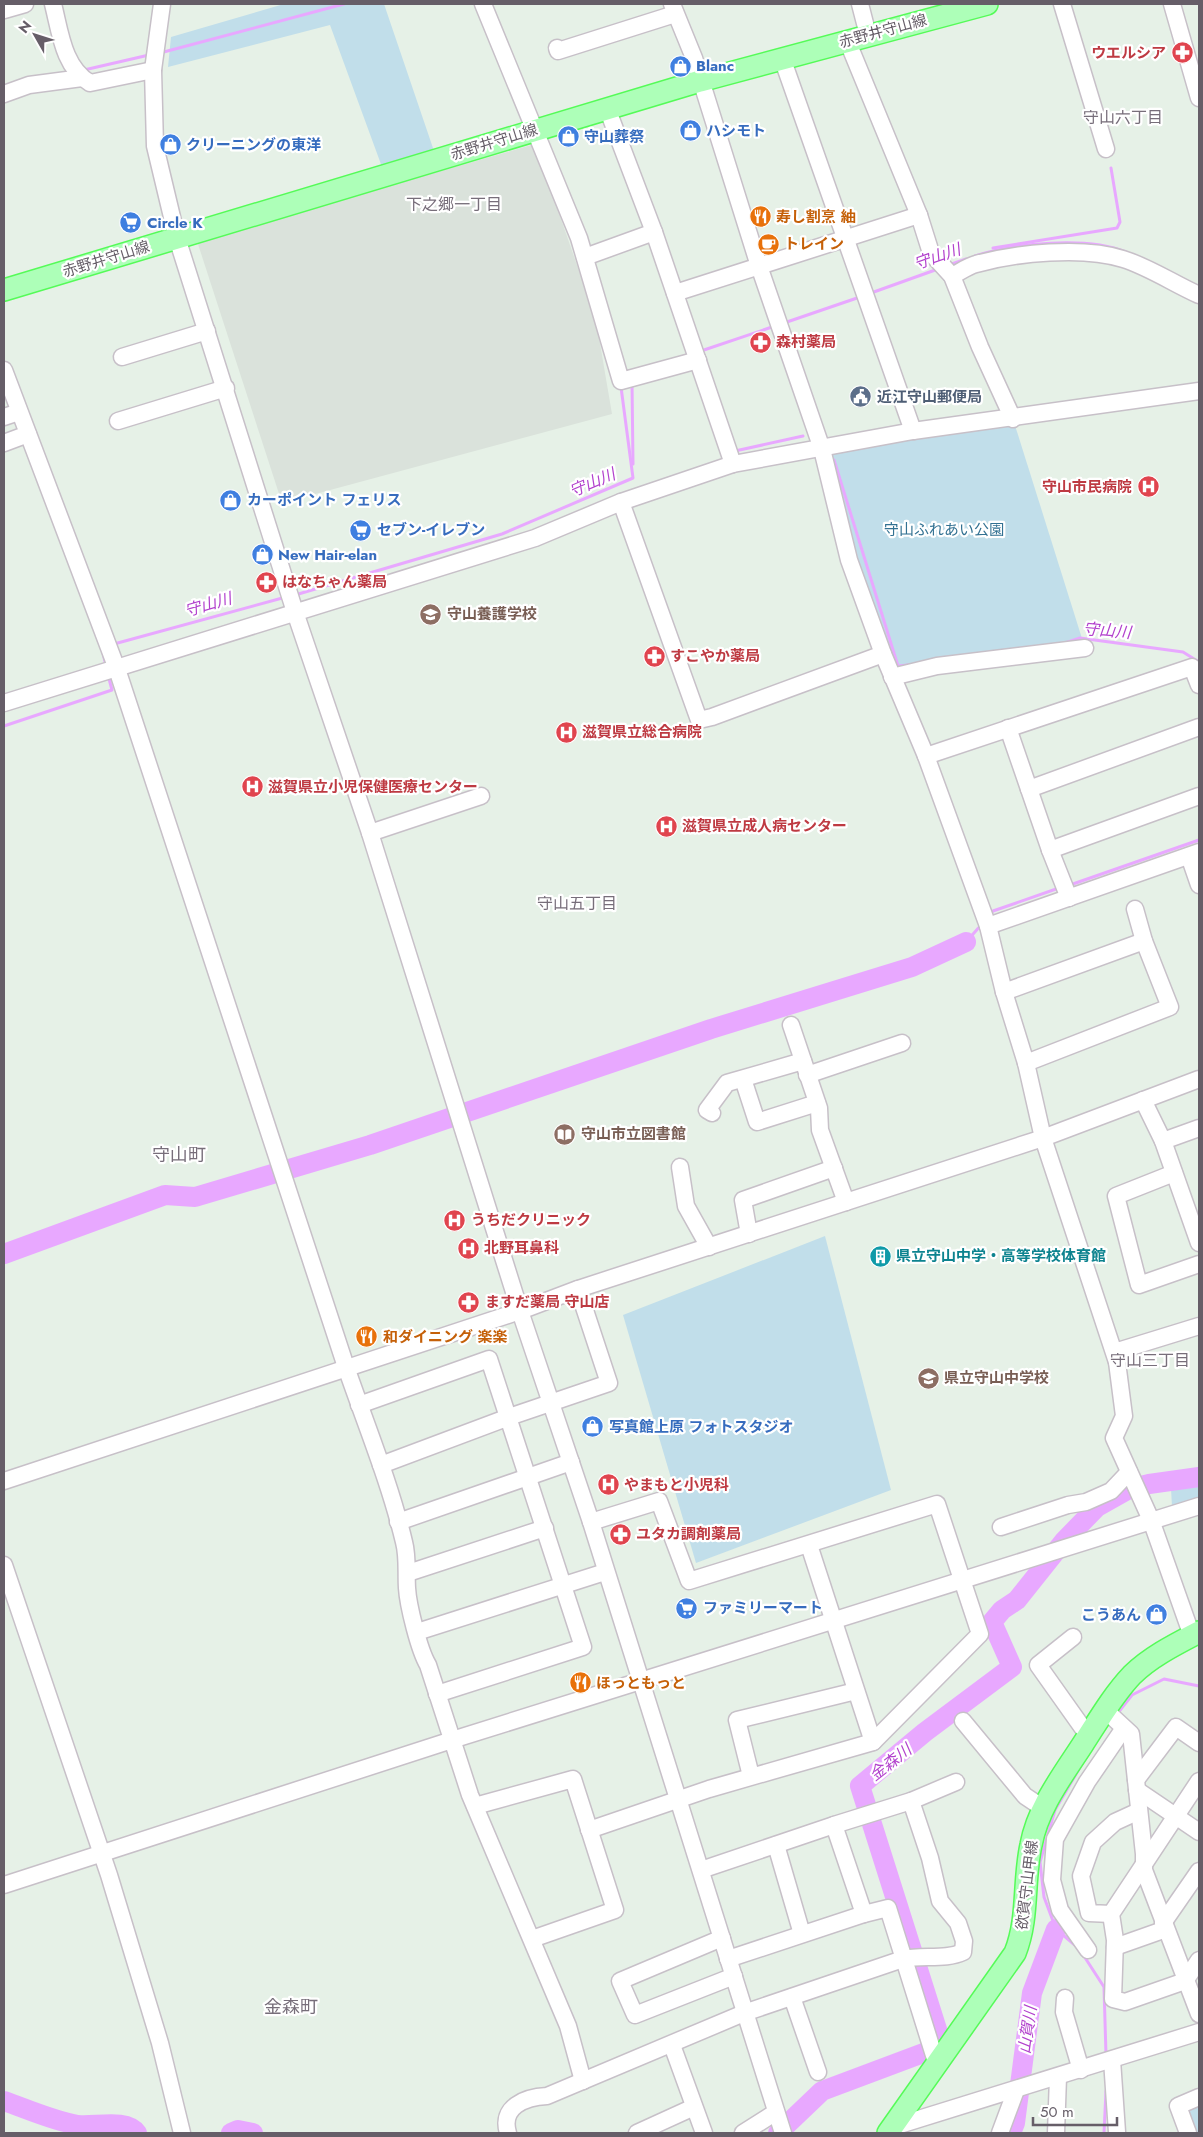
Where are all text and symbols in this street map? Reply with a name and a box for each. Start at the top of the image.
street label: 赤野井守山線 [837,9,929,53]
north arrow [10,10,60,60]
text: N [14,16,36,37]
pharmacy icon: ウエルシア [1170,41,1194,65]
place label: ウエルシア [1091,42,1166,64]
shop icon: Blanc [668,54,692,78]
place label: Blanc [696,55,734,77]
district label: 守山六丁目 [1083,106,1163,129]
street label: 赤野井守山線 [448,118,540,166]
shop icon: ハシモト [678,119,702,143]
place label: ハシモト [706,120,766,142]
shop icon: 守山葬祭 [556,125,580,149]
place label: 守山葬祭 [584,126,644,148]
shop icon: クリーニングの東洋 [158,133,182,157]
place label: クリーニングの東洋 [186,134,321,156]
district label: 下之郷一丁目 [406,193,502,216]
restaurant icon: 寿し割烹 紬 [748,205,772,229]
place label: 寿し割烹 紬 [776,206,856,228]
supermarket icon: Circle K [119,211,143,235]
place label: Circle K [147,212,203,234]
cafe icon: トレイン [756,232,780,256]
place label: トレイン [784,233,844,255]
street label: 赤野井守山線 [60,235,152,283]
water label: 守山川 [911,237,965,275]
pharmacy icon: 森村薬局 [748,330,772,354]
place label: 森村薬局 [776,331,836,353]
public building icon: 近江守山郵便局 [849,385,873,409]
place label: 近江守山郵便局 [877,386,982,408]
water label: 守山川 [566,462,621,502]
hospital icon: 守山市民病院 [1136,475,1160,499]
place label: 守山市民病院 [1042,476,1132,498]
shop icon: カーポイント フェリス [219,488,243,512]
place label: カーポイント フェリス [247,489,402,511]
supermarket icon: セブン-イレブン [349,518,373,542]
place label: セブン-イレブン [377,519,485,541]
park label: 守山ふれあい公園 [884,519,1004,541]
shop icon: New Hair-elan [250,543,274,567]
place label: New Hair-elan [278,544,377,566]
pharmacy icon: はなちゃん薬局 [254,570,278,594]
place label: はなちゃん薬局 [282,571,387,593]
water label: 守山川 [182,586,236,622]
school or university icon: 守山養護学校 [419,602,443,626]
place label: 守山養護学校 [447,603,537,625]
water label: 守山川 [1082,617,1134,644]
pharmacy icon: すこやか薬局 [642,644,666,668]
place label: すこやか薬局 [670,645,760,667]
hospital icon: 滋賀県立総合病院 [554,720,578,744]
place label: 滋賀県立総合病院 [582,721,702,743]
hospital icon: 滋賀県立小児保健医療センター [240,775,264,799]
place label: 滋賀県立小児保健医療センター [268,776,478,798]
hospital icon: 滋賀県立成人病センター [654,814,678,838]
place label: 滋賀県立成人病センター [682,815,847,837]
district label: 守山五丁目 [537,892,617,915]
library icon: 守山市立図書館 [553,1122,577,1146]
place label: 守山市立図書館 [581,1123,686,1145]
district label: 守山町 [152,1142,206,1168]
hospital icon: うちだクリニック [443,1208,467,1232]
place label: うちだクリニック [471,1209,591,1231]
hospital icon: 北野耳鼻科 [456,1236,480,1260]
place label: 北野耳鼻科 [484,1237,559,1259]
building icon: 県立守山中学・高等学校体育館 [868,1244,892,1268]
place label: 県立守山中学・高等学校体育館 [896,1245,1106,1267]
pharmacy icon: ますだ薬局 守山店 [457,1290,481,1314]
place label: ますだ薬局 守山店 [485,1291,610,1313]
restaurant icon: 和ダイニング 楽楽 [355,1325,379,1349]
place label: 和ダイニング 楽楽 [383,1326,508,1348]
district label: 守山三丁目 [1110,1349,1190,1372]
school or university icon: 県立守山中学校 [916,1366,940,1390]
place label: 県立守山中学校 [944,1367,1049,1389]
shop icon: 写真館上原 フォトスタジオ [581,1415,605,1439]
place label: 写真館上原 フォトスタジオ [609,1416,794,1438]
hospital icon: やまもと小児科 [596,1473,620,1497]
place label: やまもと小児科 [624,1474,729,1496]
pharmacy icon: ユタカ調剤薬局 [608,1522,632,1546]
place label: ユタカ調剤薬局 [636,1523,741,1545]
supermarket icon: ファミリーマート [675,1596,699,1620]
place label: ファミリーマート [703,1597,823,1619]
shop icon: こうあん [1145,1603,1169,1627]
place label: こうあん [1081,1604,1141,1626]
restaurant icon: ほっともっと [568,1671,592,1695]
place label: ほっともっと [596,1672,686,1694]
water label: 金森川 [864,1737,918,1786]
street label: 欲賀守山甲線 [1011,1839,1043,1931]
district label: 金森町 [264,1994,318,2020]
water label: 山賀川 [1013,2003,1043,2055]
scale bar [1033,2094,1117,2126]
text: 50 m [1040,2101,1074,2123]

